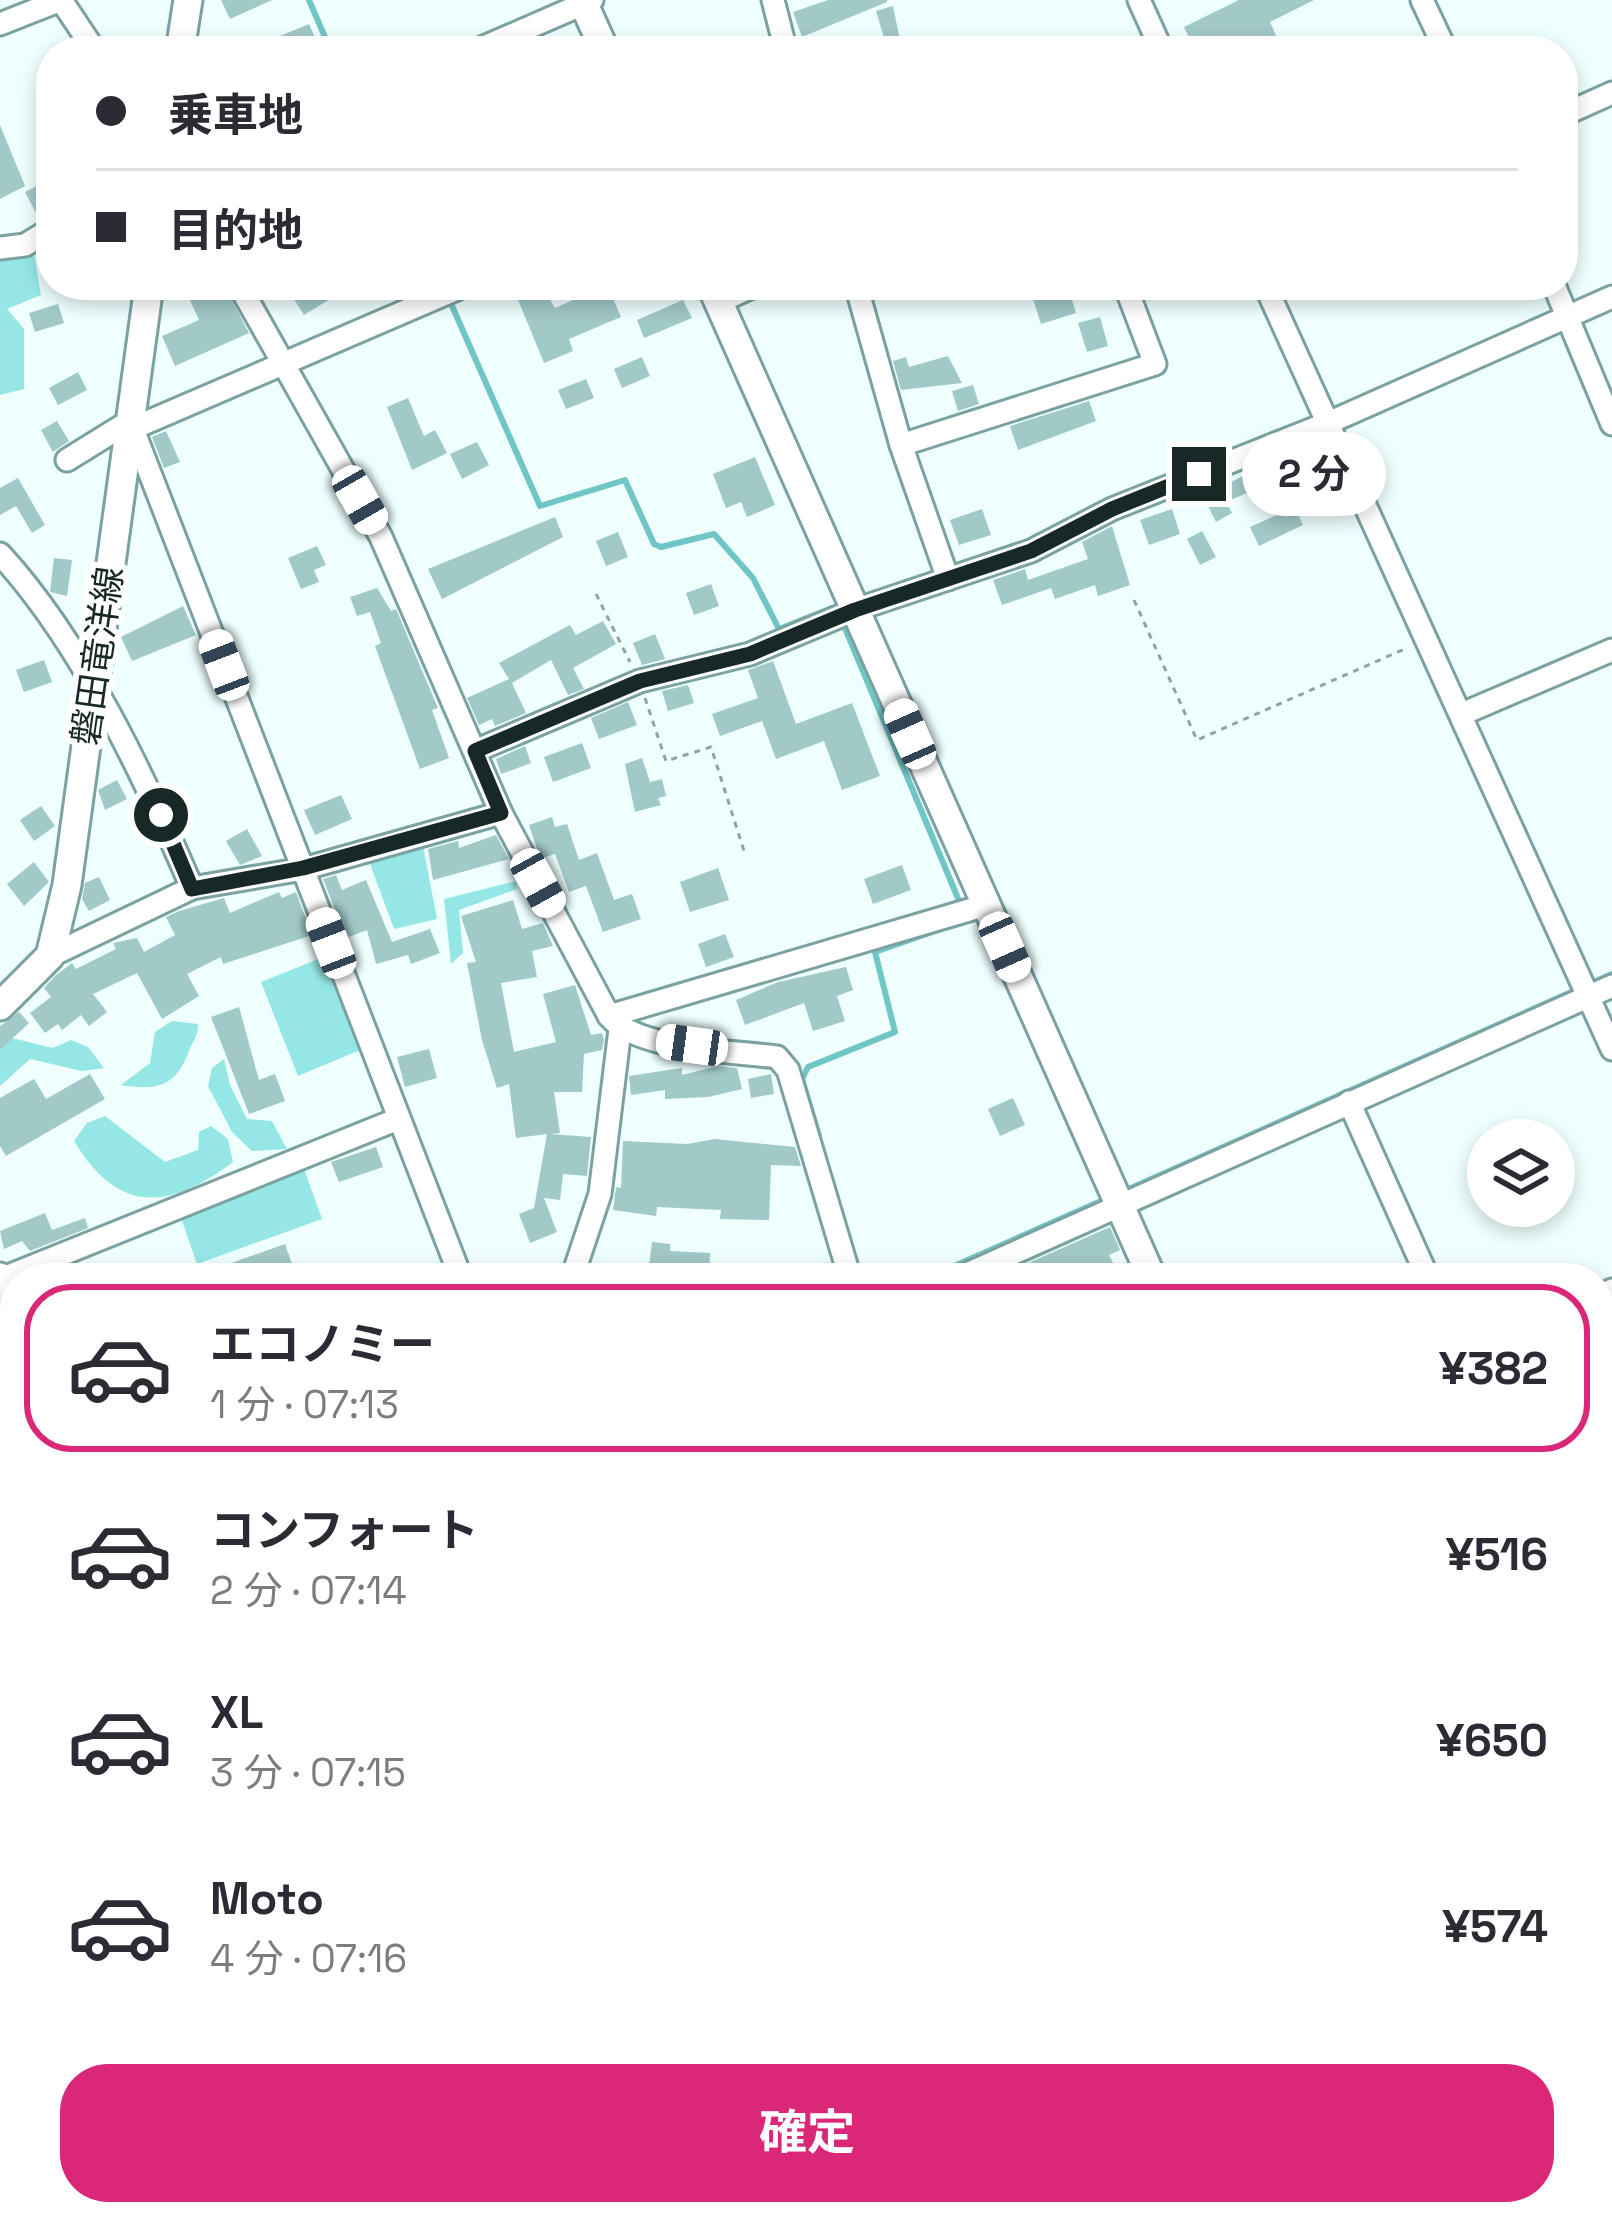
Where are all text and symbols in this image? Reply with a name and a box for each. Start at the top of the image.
text: 乗車地 [168,87,303,144]
text: 目的地 [168,202,303,259]
callout: 2 分 [1241,432,1385,516]
route end [1172,447,1226,501]
text: 2 分 [1278,449,1350,498]
car [326,460,394,540]
street label: 磐田竜洋線 [63,564,133,748]
car [194,625,254,705]
car [879,694,941,774]
route start [134,788,188,842]
car [505,843,571,923]
car [301,903,361,983]
car [974,907,1036,987]
car [654,1022,730,1068]
map controls [1467,1119,1575,1227]
button: layers [1467,1119,1575,1227]
icon: car [66,1314,174,1422]
text: エコノミー [210,1316,435,1373]
text: ¥382 [1439,1340,1548,1397]
text: 1 分 · 07:13 [210,1380,399,1429]
icon: car [66,1500,174,1608]
text: コンフォート [210,1502,479,1559]
text: ¥516 [1446,1526,1548,1583]
text: 2 分 · 07:14 [210,1566,407,1615]
text: XL [210,1684,263,1741]
icon: car [66,1686,174,1794]
text: ¥650 [1436,1712,1548,1769]
text: 3 分 · 07:15 [210,1748,406,1797]
text: Moto [210,1870,324,1927]
icon: car [66,1872,174,1980]
text: ¥574 [1442,1898,1548,1955]
text: 4 分 · 07:16 [210,1934,407,1983]
button: 確定 [60,2064,1554,2202]

